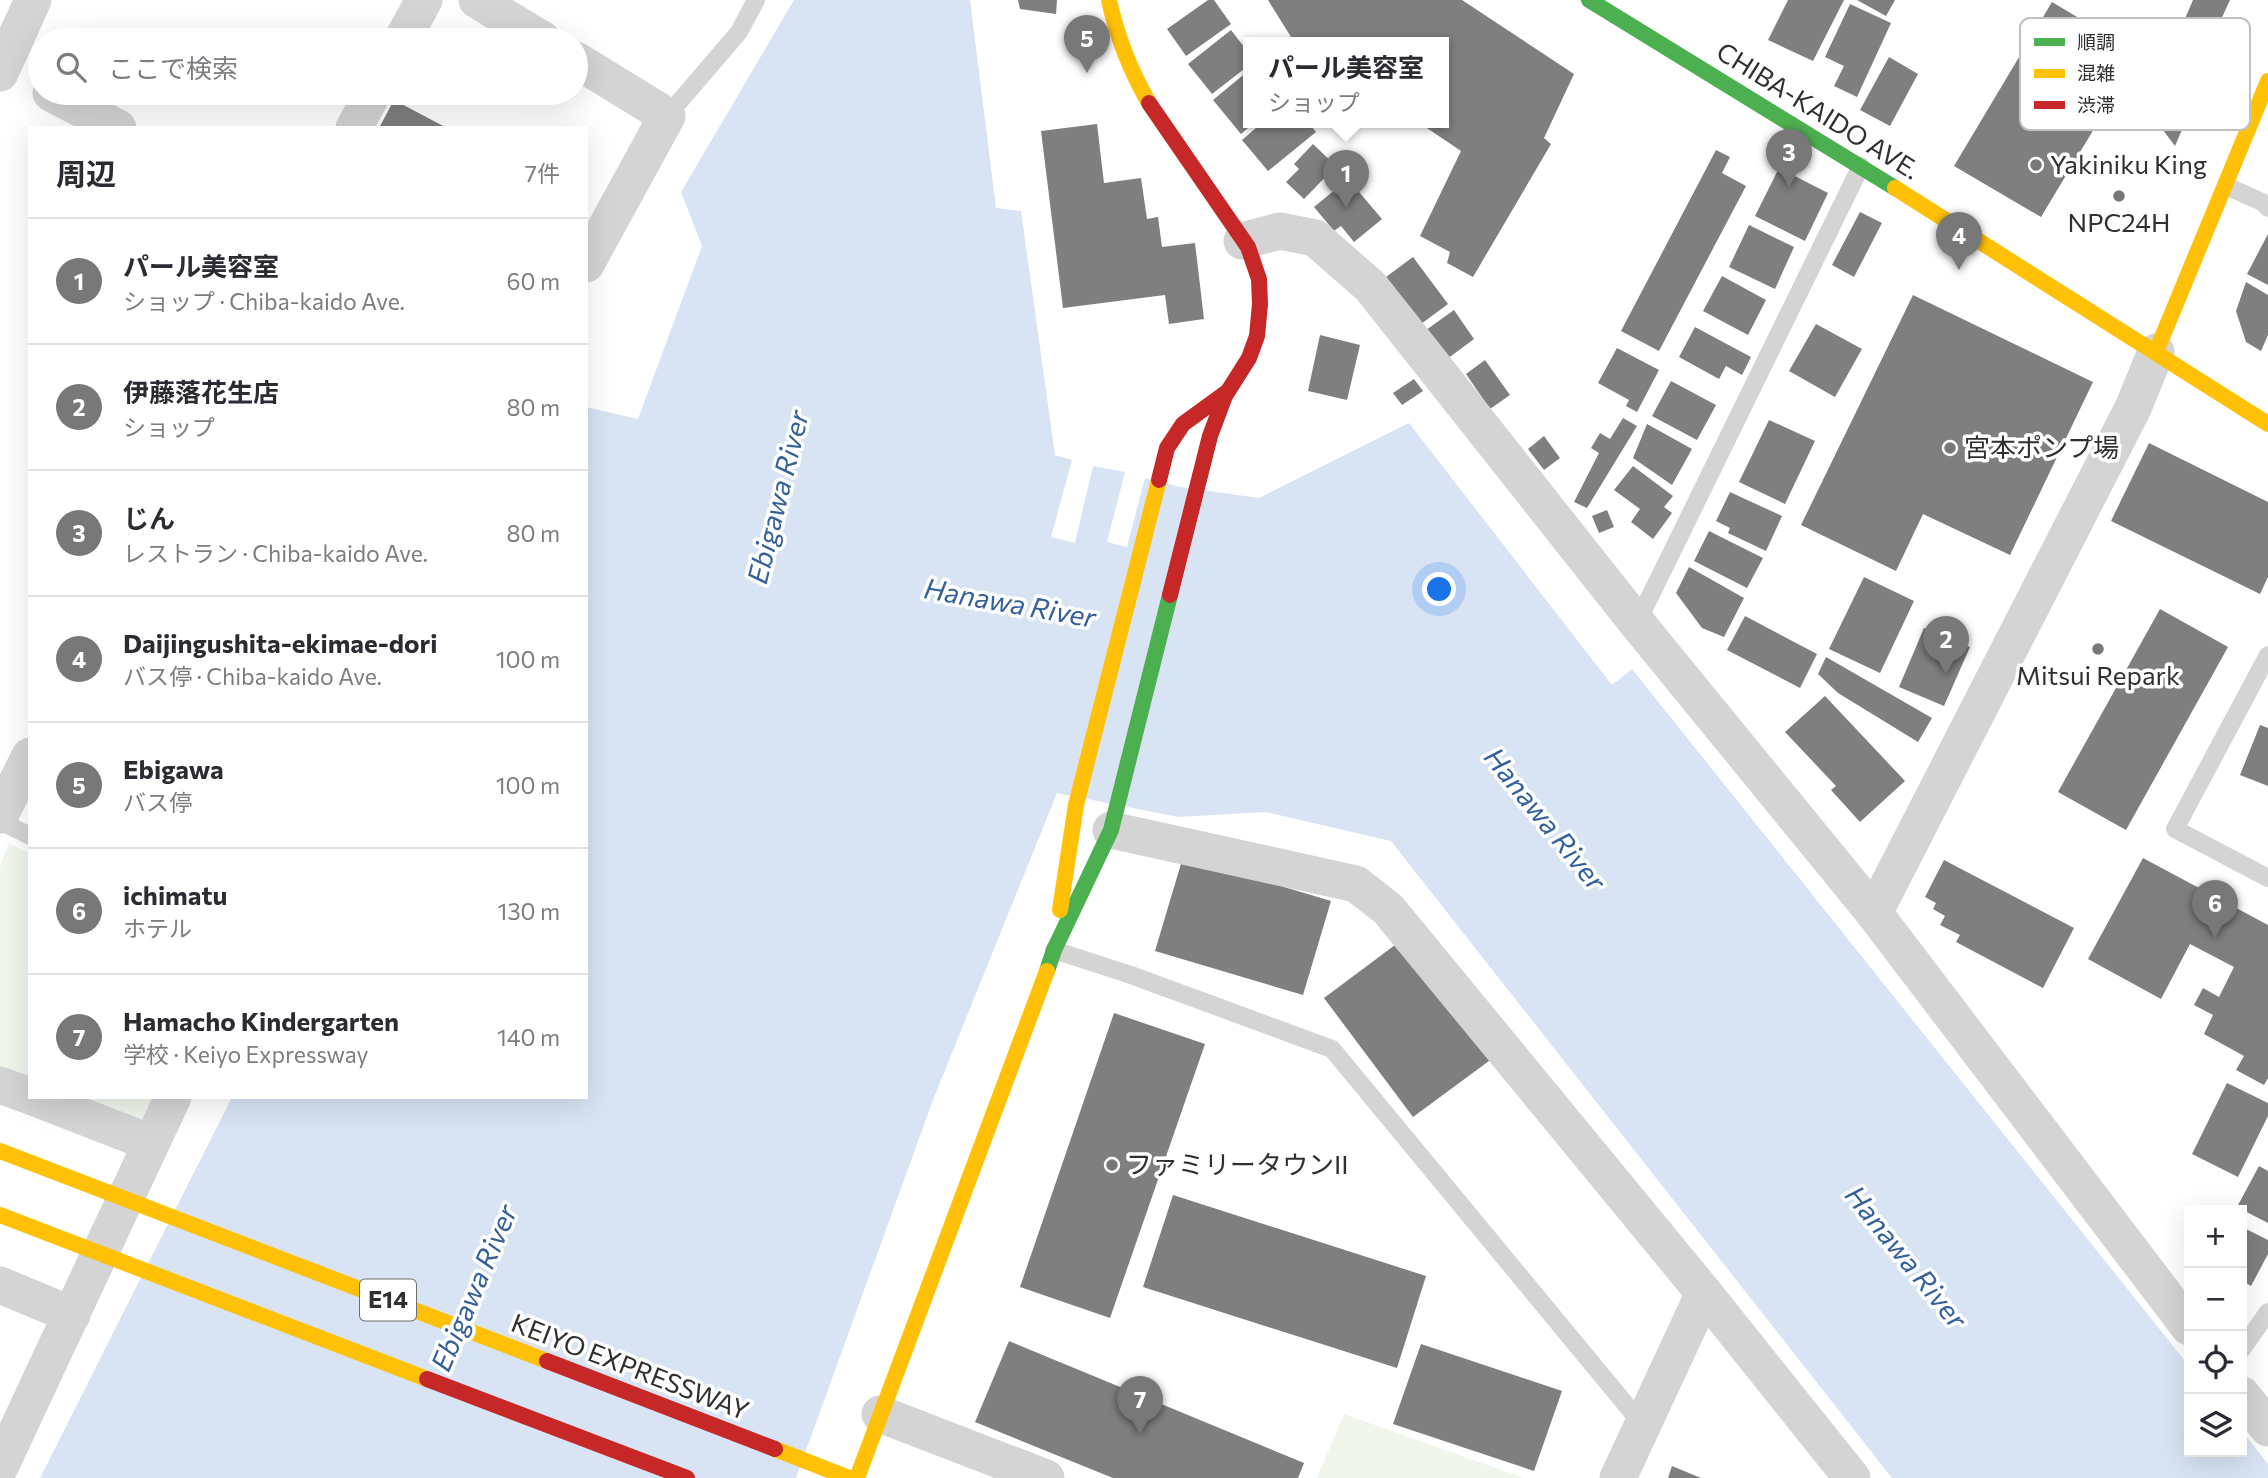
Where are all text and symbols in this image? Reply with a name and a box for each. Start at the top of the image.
pin: 5 [1064,15,1110,73]
legend [2020,18,2250,130]
search box [28,28,588,105]
text: 順調 [2077,30,2115,53]
street label: CHIBA-KAIDO AVE. [1712,35,1926,185]
popup [1243,37,1449,128]
icon: search [52,48,90,86]
text: パール美容室 [1268,51,1424,82]
text: ここで検索 [108,52,238,83]
text: 混雑 [2077,61,2115,84]
text: ショップ [1268,88,1360,116]
text: 渋滞 [2077,93,2115,116]
pin: 3 [1766,129,1812,187]
place label: Yakiniku King [2050,148,2207,179]
pin: 1 [1323,150,1369,208]
text: 周辺 [56,154,116,191]
marker: Yakiniku King [2028,157,2044,173]
text: 7件 [525,159,560,187]
marker: NPC24H [2111,188,2127,204]
place label: NPC24H [2068,206,2170,237]
pin: 4 [1936,212,1982,270]
text: パール美容室 [123,250,279,281]
text: 1 [74,267,84,295]
text: 60 m [507,267,560,295]
text: ショップ · Chiba-kaido Ave. [123,287,405,315]
text: 伊藤落花生店 [123,376,279,407]
text: 2 [72,393,86,421]
text: 80 m [507,393,560,421]
water label: Ebigawa River [739,406,815,587]
text: ショップ [123,413,215,441]
place label: 宮本ポンプ場 [1964,431,2119,462]
marker: 宮本ポンプ場 [1942,440,1958,456]
text: じん [123,502,175,533]
text: 3 [72,519,86,547]
text: 80 m [507,519,560,547]
text: レストラン · Chiba-kaido Ave. [123,539,428,567]
water label: Hanawa River [922,570,1100,634]
your location [1422,572,1456,606]
pin: 2 [1923,616,1969,674]
text: Daijingushita-ekimae-dori [123,627,438,658]
marker: Mitsui Repark [2090,641,2106,657]
text: 4 [72,645,86,673]
text: 100 m [496,645,560,673]
place label: Mitsui Repark [2016,659,2180,690]
text: バス停 · Chiba-kaido Ave. [123,662,382,690]
water label: Hanawa River [1478,740,1614,897]
text: Ebigawa [123,753,224,784]
text: 5 [72,771,86,799]
text: 100 m [496,771,560,799]
text: バス停 [123,788,192,816]
text: ichimatu [123,879,227,910]
pin: 6 [2192,880,2238,938]
text: 6 [72,897,86,925]
text: 130 m [498,897,560,925]
text: ホテル [123,914,192,942]
text: Hamacho Kindergarten [123,1005,399,1036]
text: 7 [73,1023,85,1051]
text: 140 m [497,1023,560,1051]
text: 学校 · Keiyo Expressway [123,1040,368,1068]
place label: ファミリータウンII [1126,1148,1349,1179]
marker: ファミリータウンII [1104,1157,1120,1173]
water label: Hanawa River [1839,1178,1975,1335]
water label: Ebigawa River [423,1199,524,1376]
map controls [2184,1205,2247,1457]
button: + [2184,1205,2247,1268]
button: − [2184,1268,2247,1331]
road number: E14 [360,1280,416,1320]
street label: KEIYO EXPRESSWAY [507,1306,754,1425]
button: locate [2184,1331,2247,1394]
pin: 7 [1117,1376,1163,1434]
button: layers [2184,1394,2247,1457]

